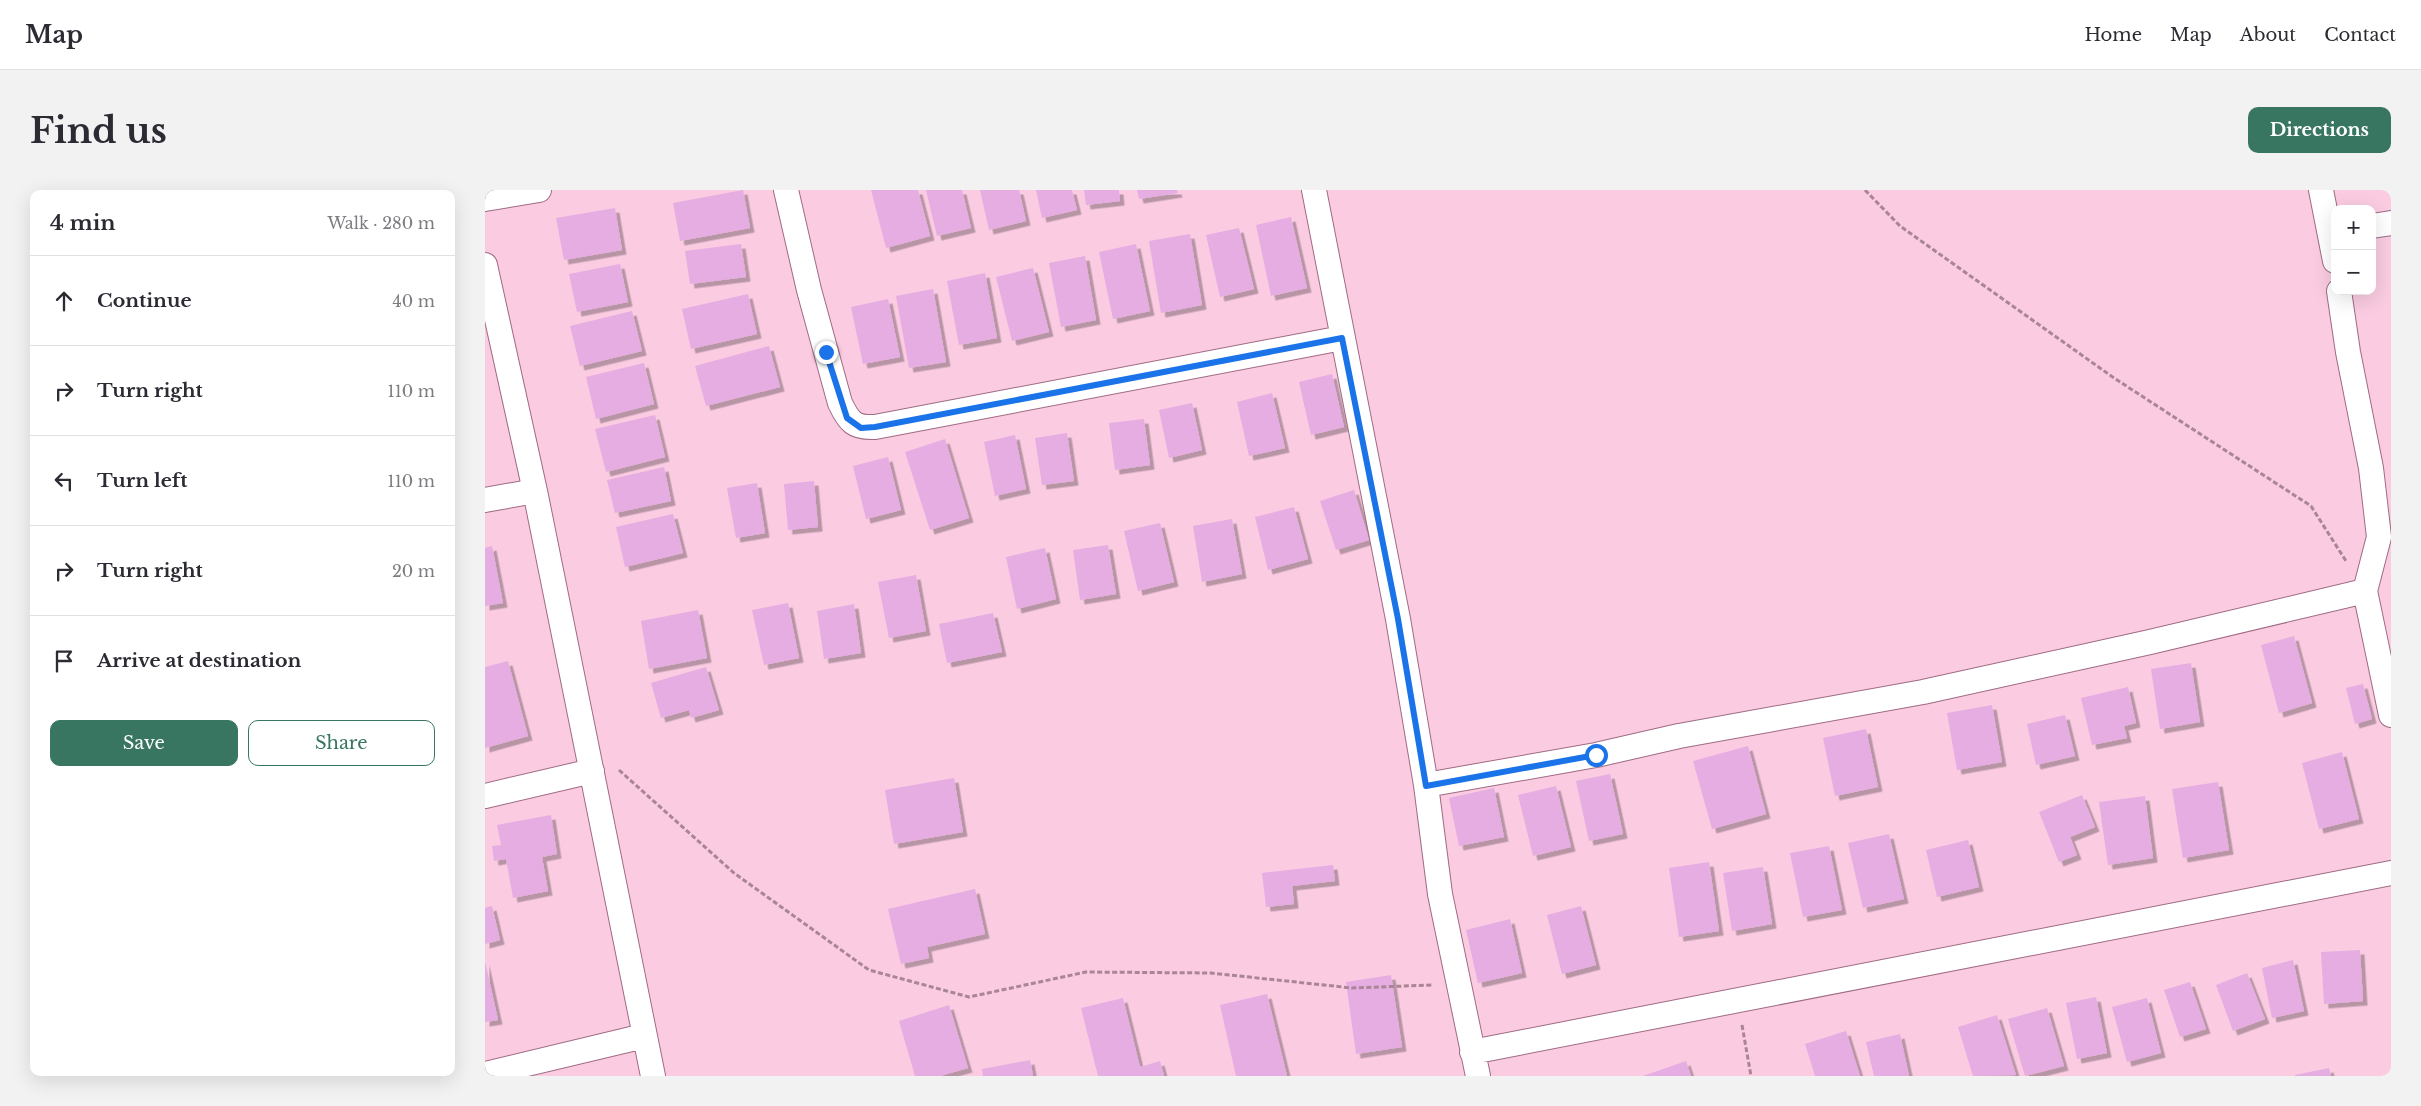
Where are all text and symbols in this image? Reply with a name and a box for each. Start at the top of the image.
text: Map [25,20,83,49]
text: Home [2084,24,2142,46]
text: Map [2170,24,2212,46]
text: About [2240,24,2296,46]
text: Contact [2324,24,2396,46]
button: Directions [2248,107,2391,153]
text: Find us [30,109,167,152]
map controls [2331,205,2376,295]
button: + [2331,205,2376,250]
text: 4 min [50,210,116,236]
text: Walk · 280 m [327,213,435,233]
button: − [2331,250,2376,295]
icon: ahead [50,287,78,315]
text: Continue [97,289,192,312]
text: 40 m [392,291,435,311]
route end [815,341,838,364]
icon: right [50,377,78,405]
text: Turn right [97,379,203,402]
text: 110 m [388,381,435,401]
icon: left [50,467,78,495]
text: Turn left [97,469,188,492]
text: 110 m [388,471,435,491]
icon: right [50,557,78,585]
text: Turn right [97,559,203,582]
text: 20 m [392,561,435,581]
icon: arrive [50,647,78,675]
text: Arrive at destination [97,649,301,672]
button: Save [50,720,238,766]
button: Share [248,720,435,766]
route start [1585,744,1608,767]

